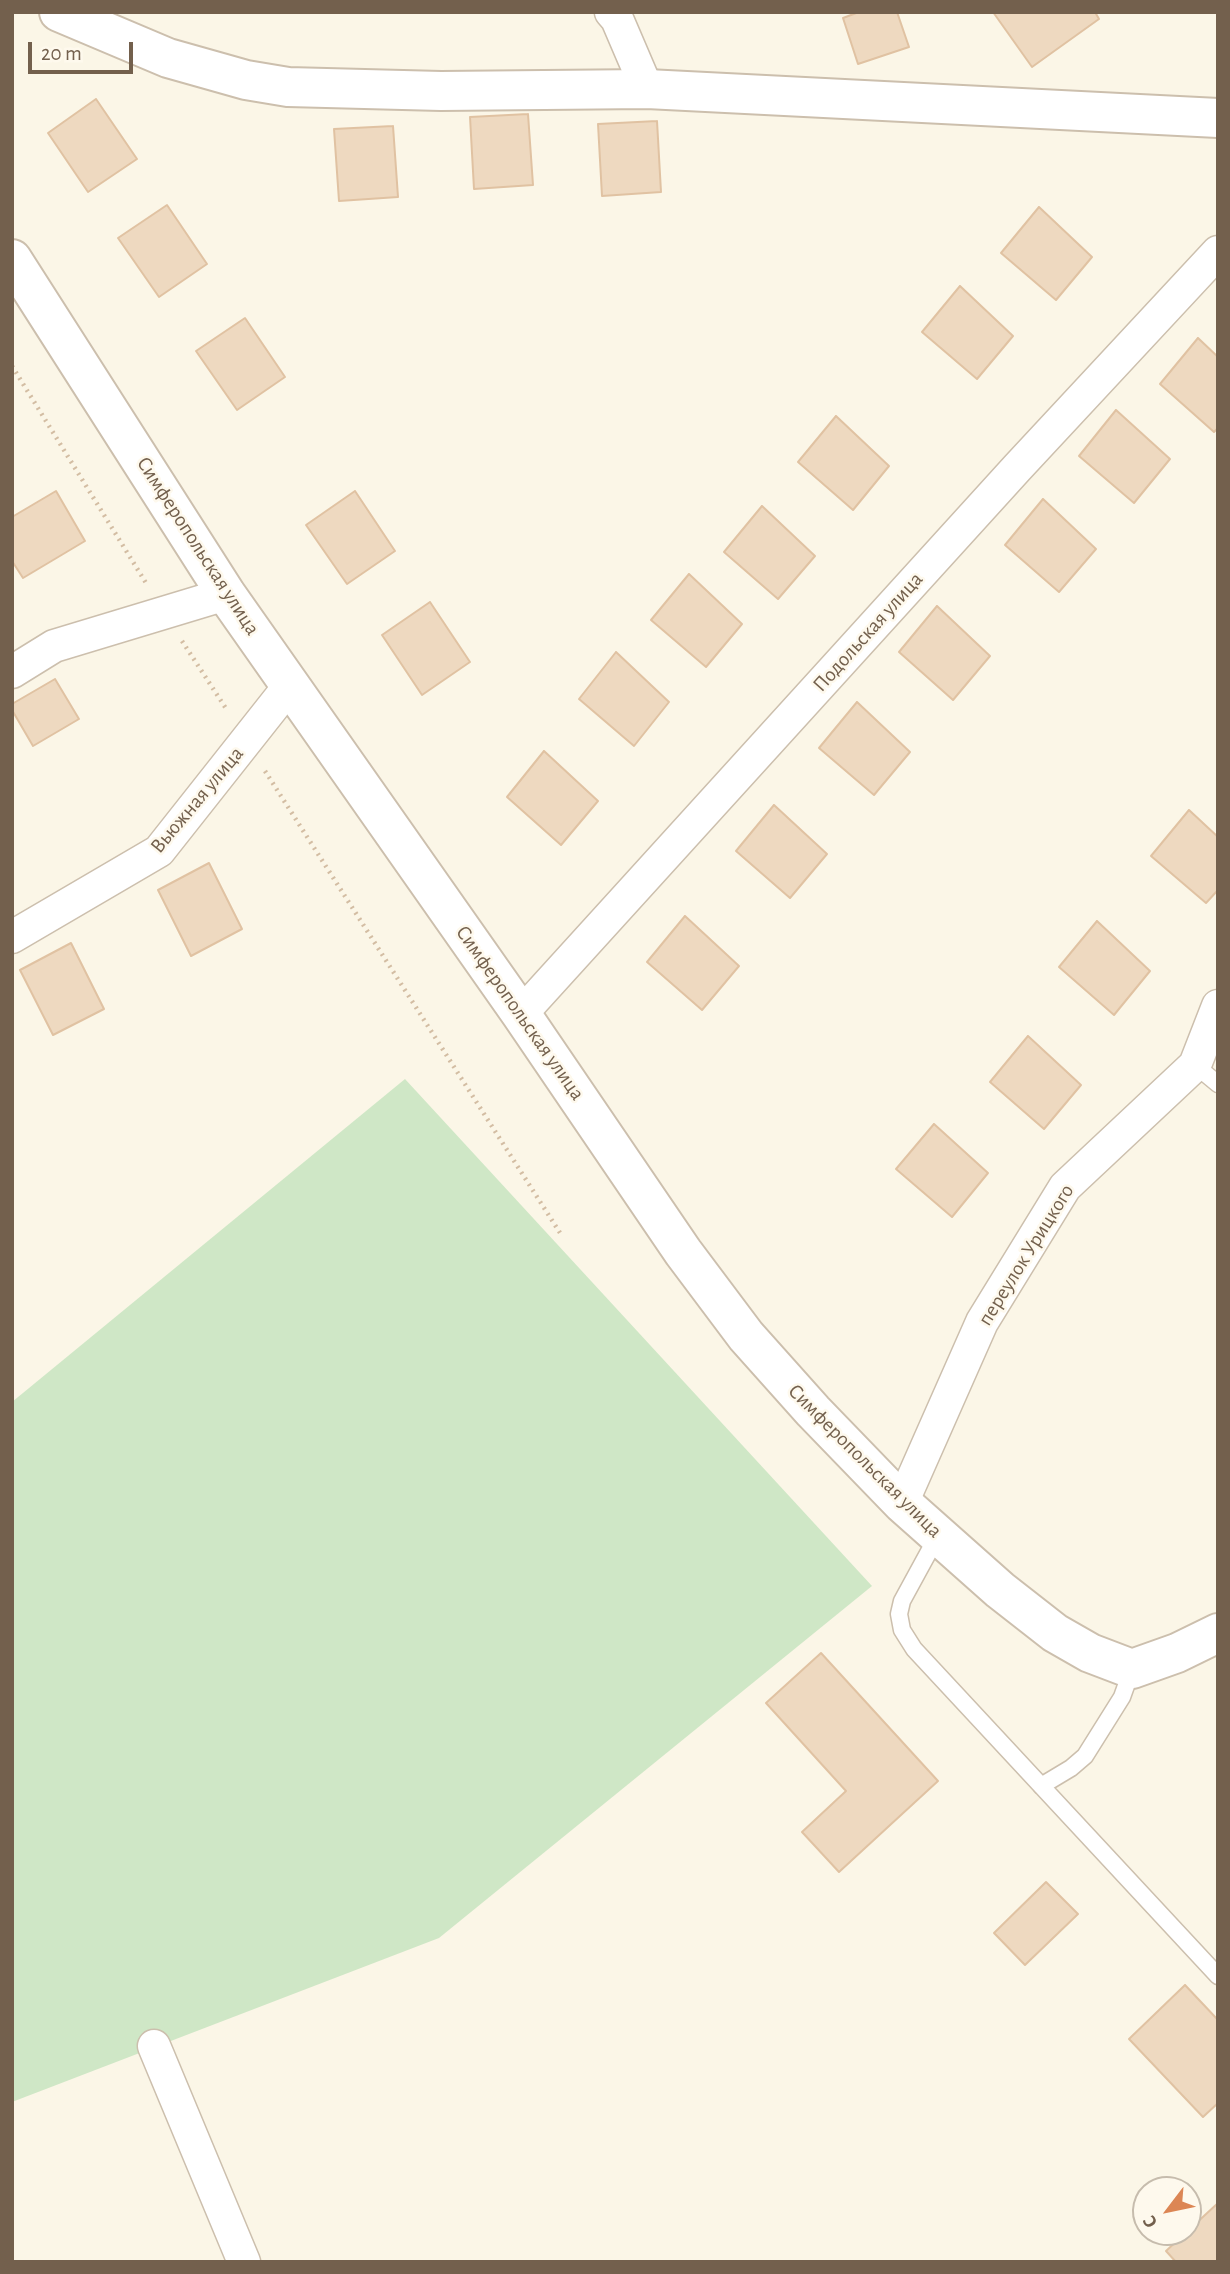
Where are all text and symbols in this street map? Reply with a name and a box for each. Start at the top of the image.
scale bar [32,28,136,72]
text: 20 m [41,43,82,64]
street label: Симферопольская улица [131,452,265,640]
street label: Подольская улица [808,567,928,697]
street label: Вьюжная улица [145,741,249,859]
street label: Симферопольская улица [450,921,590,1105]
street label: переулок Урицкого [972,1180,1080,1330]
street label: Симферопольская улица [783,1379,947,1543]
north arrow [1132,2176,1202,2246]
text: С [1140,2212,1161,2231]

